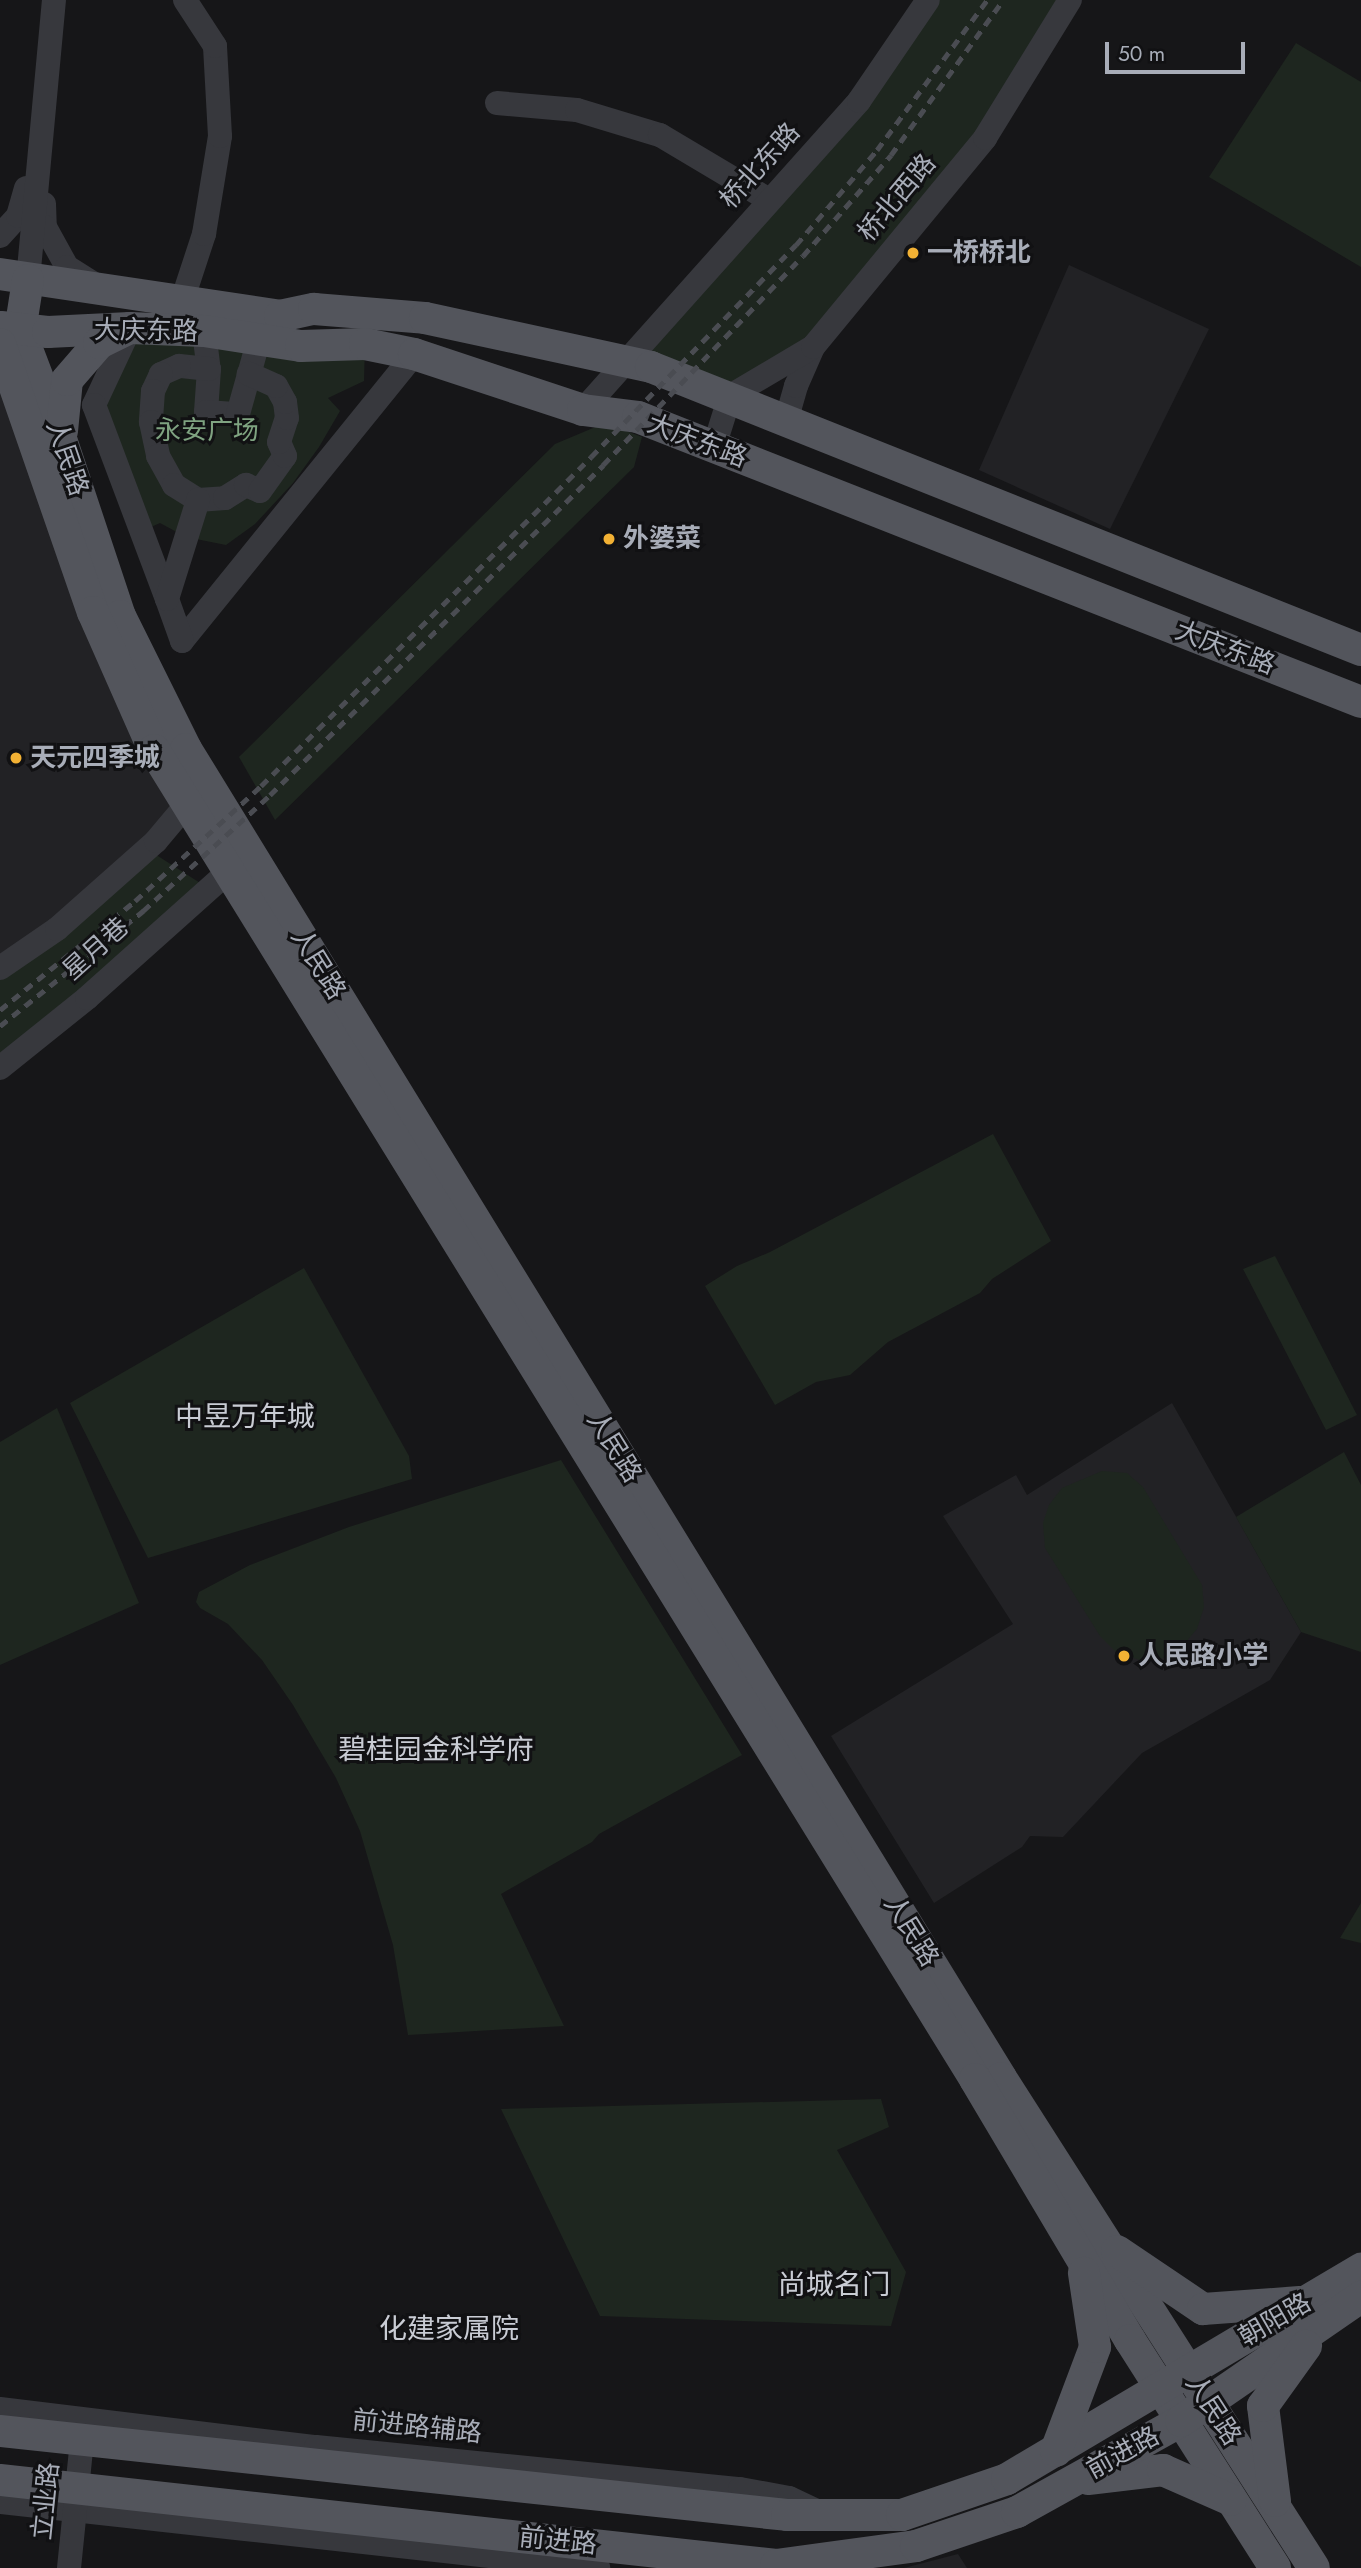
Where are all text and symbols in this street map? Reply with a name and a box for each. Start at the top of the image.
scale bar [1109,28,1249,72]
text: 50 m [1118,39,1165,69]
street label: 桥北东路 [714,117,806,215]
street label: 桥北西路 [852,148,942,248]
place label: 一桥桥北 [927,237,1031,269]
marker: 一桥桥北 [905,245,921,261]
street label: 大庆东路 [94,314,198,348]
street label: 大庆东路 [643,408,751,474]
park label: 永安广场 [155,415,259,447]
street label: 人民路 [40,416,94,500]
place label: 外婆菜 [623,523,701,555]
marker: 外婆菜 [601,531,617,547]
street label: 大庆东路 [1171,615,1279,681]
place label: 天元四季城 [30,742,160,774]
marker: 天元四季城 [8,750,24,766]
street label: 星月巷 [57,911,135,987]
street label: 人民路 [284,923,352,1005]
district label: 中昱万年城 [175,1400,315,1434]
street label: 人民路 [580,1406,648,1488]
place label: 人民路小学 [1138,1640,1268,1672]
marker: 人民路小学 [1116,1648,1132,1664]
district label: 碧桂园金科学府 [338,1733,534,1767]
street label: 人民路 [877,1890,945,1972]
district label: 尚城名门 [778,2268,890,2302]
street label: 朝阳路 [1233,2287,1317,2353]
district label: 化建家属院 [379,2312,519,2346]
street label: 人民路 [1179,2369,1247,2451]
street label: 前进路辅路 [351,2405,483,2449]
street label: 前进路 [1081,2420,1165,2486]
street label: 立业路 [26,2461,66,2541]
street label: 前进路 [518,2521,598,2561]

